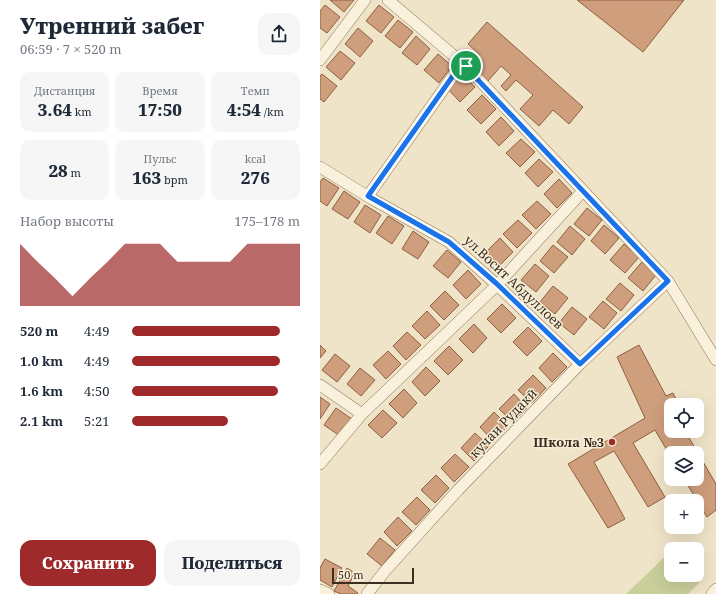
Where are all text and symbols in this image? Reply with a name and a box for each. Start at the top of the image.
text: Утренний забег [20,10,204,40]
button: share [258,13,300,55]
text: 06:59 · 7 × 520 m [20,40,122,58]
pin [449,49,483,83]
icon: arrive [455,55,477,77]
text: Дистанция [34,83,95,98]
text: Время [142,83,178,98]
text: Темп [241,83,270,98]
text: 3.64 [38,98,72,121]
text: 17:50 [138,98,182,121]
text: 4:54 [227,98,261,121]
text: km [72,104,92,119]
text: /km [261,104,284,119]
text: Пульс [143,151,176,166]
text: kcal [245,151,266,166]
text: 28 [48,159,68,182]
text: m [68,165,81,180]
text: 163 [132,166,161,189]
text: 276 [241,166,270,189]
text: bpm [161,172,188,187]
text: Набор высоты [20,212,114,230]
text: 175–178 m [234,212,300,230]
street label: ул.Восит Абдуллоев [460,231,568,333]
text: 520 m [20,322,58,340]
text: 4:49 [84,322,110,340]
text: 1.0 km [20,352,63,370]
text: 4:49 [84,352,110,370]
text: 1.6 km [20,382,63,400]
text: 4:50 [84,382,110,400]
street label: кучаи Рудакӣ [465,384,541,462]
map controls [664,398,704,582]
button: locate [664,398,704,438]
text: 2.1 km [20,412,63,430]
text: 5:21 [84,412,110,430]
place label: Школа №3 [533,433,604,451]
marker: Школа №3 [607,437,617,447]
button: layers [664,446,704,486]
button: + [664,494,704,534]
button: Сохранить [20,540,156,586]
button: Поделиться [164,540,300,586]
button: − [664,542,704,582]
scale bar [332,566,414,585]
text: 50 m [338,567,364,582]

